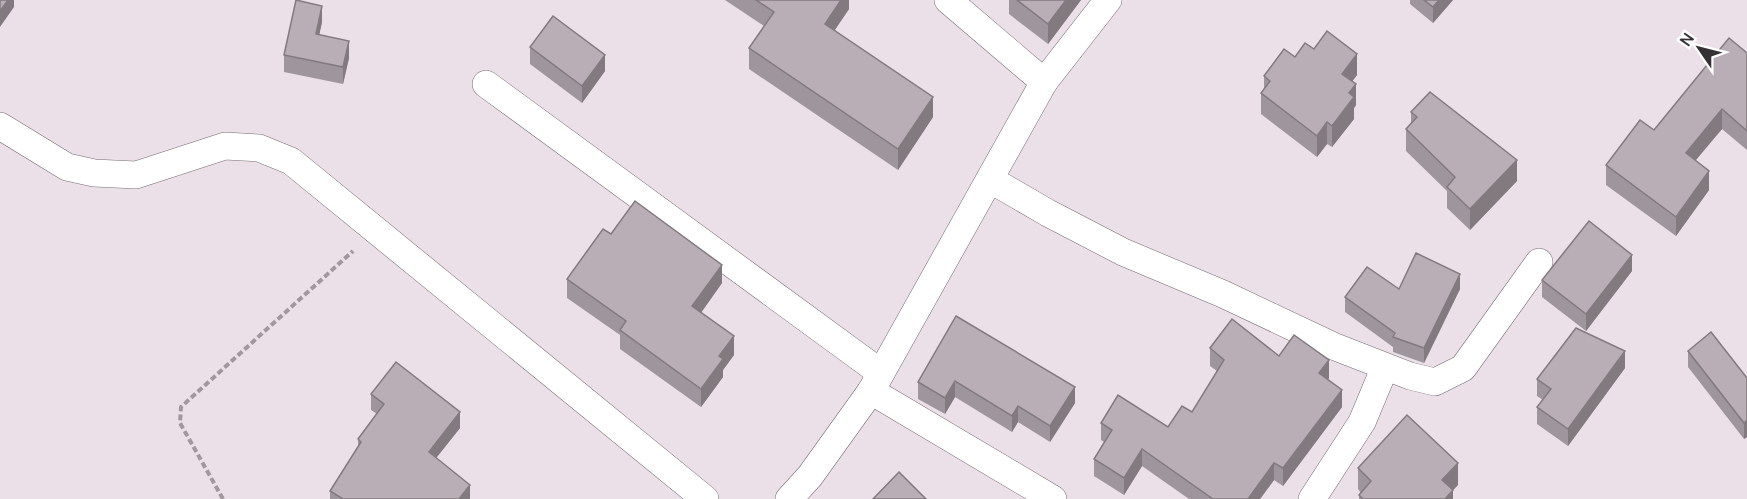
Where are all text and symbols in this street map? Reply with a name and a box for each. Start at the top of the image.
north arrow [1669,18,1729,78]
text: N [1674,28,1699,50]

